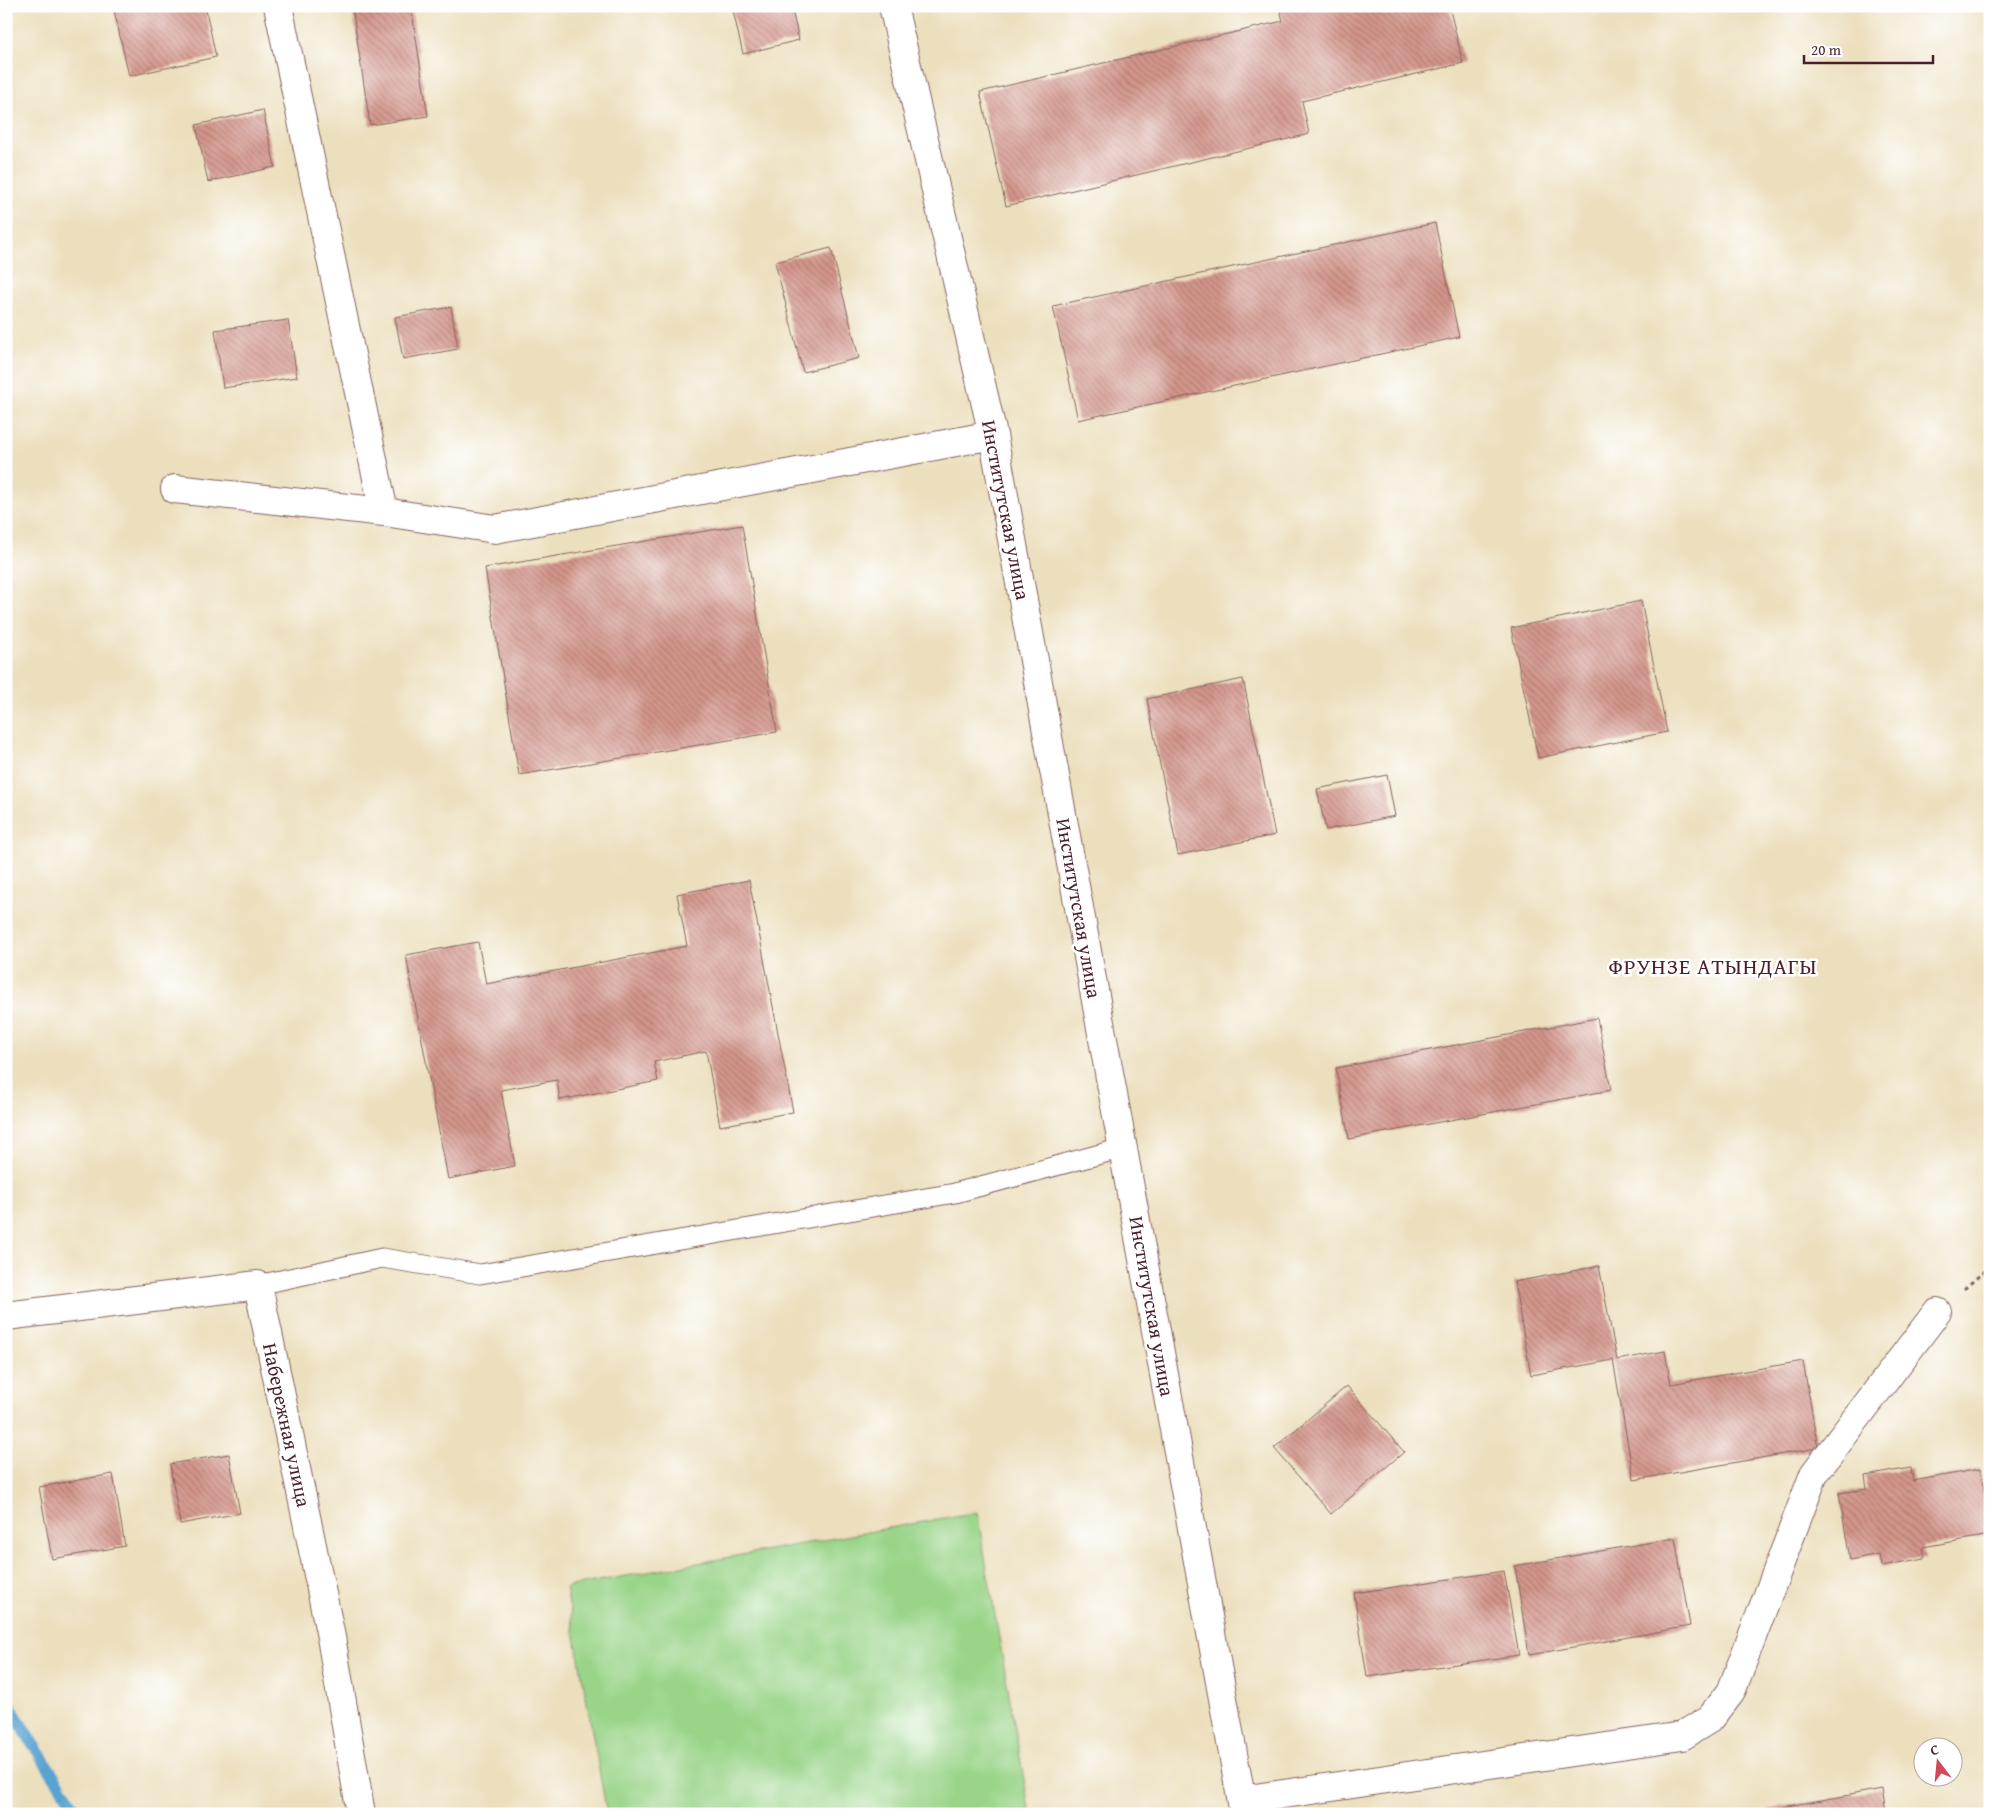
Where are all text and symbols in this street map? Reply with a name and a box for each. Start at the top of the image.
scale bar [1804,32,1932,64]
text: 20 m [1811,39,1842,60]
street label: Институтская улица [975,418,1038,603]
street label: Институтская улица [1049,816,1110,1001]
district label: ФРУНЗЕ АТЫНДАГЫ [1609,950,1817,982]
street label: Институтская улица [1122,1214,1183,1399]
street label: Набережная улица [256,1340,319,1510]
north arrow [1914,1738,1964,1788]
text: С [1928,1739,1941,1760]

